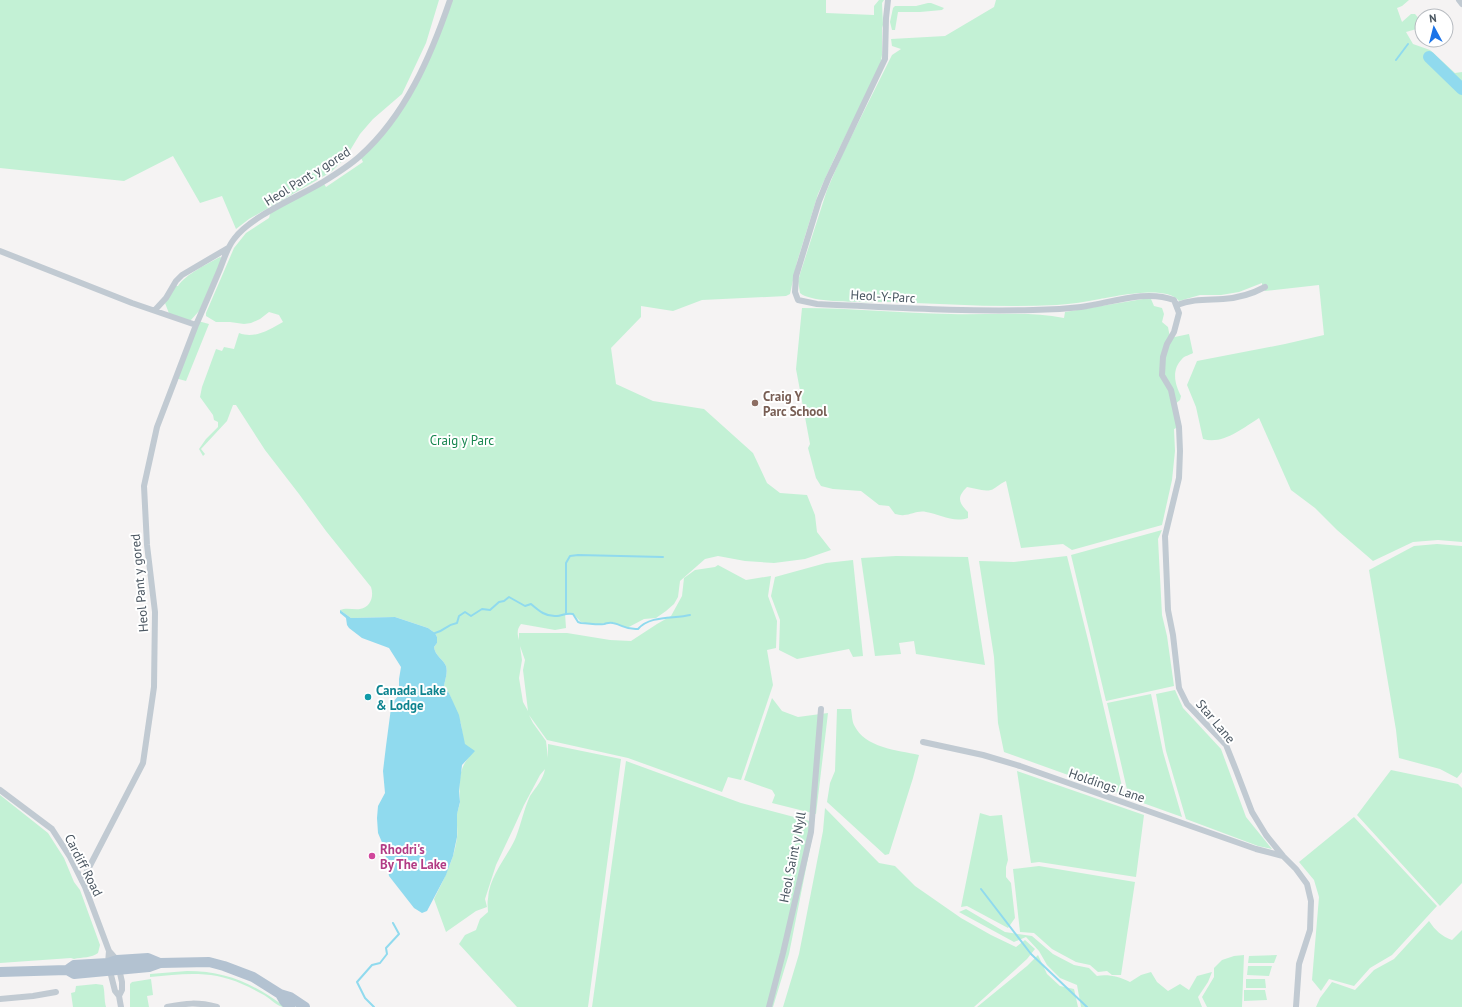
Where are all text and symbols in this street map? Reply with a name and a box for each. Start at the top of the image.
north arrow [1414,8,1454,48]
text: N [1428,11,1437,25]
street label: Heol Pant y gored [261,143,354,210]
street label: Heol-Y-Parc [850,286,916,307]
place label: Craig Y Parc School [763,388,827,420]
marker: Craig Y Parc School [750,398,760,408]
park label: Craig y Parc [430,432,494,449]
street label: Heol Pant y gored [127,533,152,633]
place label: Canada Lake & Lodge [376,682,446,714]
marker: Canada Lake & Lodge [363,692,373,702]
street label: Star Lane [1192,696,1239,747]
street label: Holdings Lane [1066,764,1147,806]
street label: Heol Saint y Nyll [775,810,810,904]
street label: Cardiff Road [61,831,107,899]
place label: Rhodri's By The Lake [380,841,447,873]
marker: Rhodri's By The Lake [367,851,377,861]

